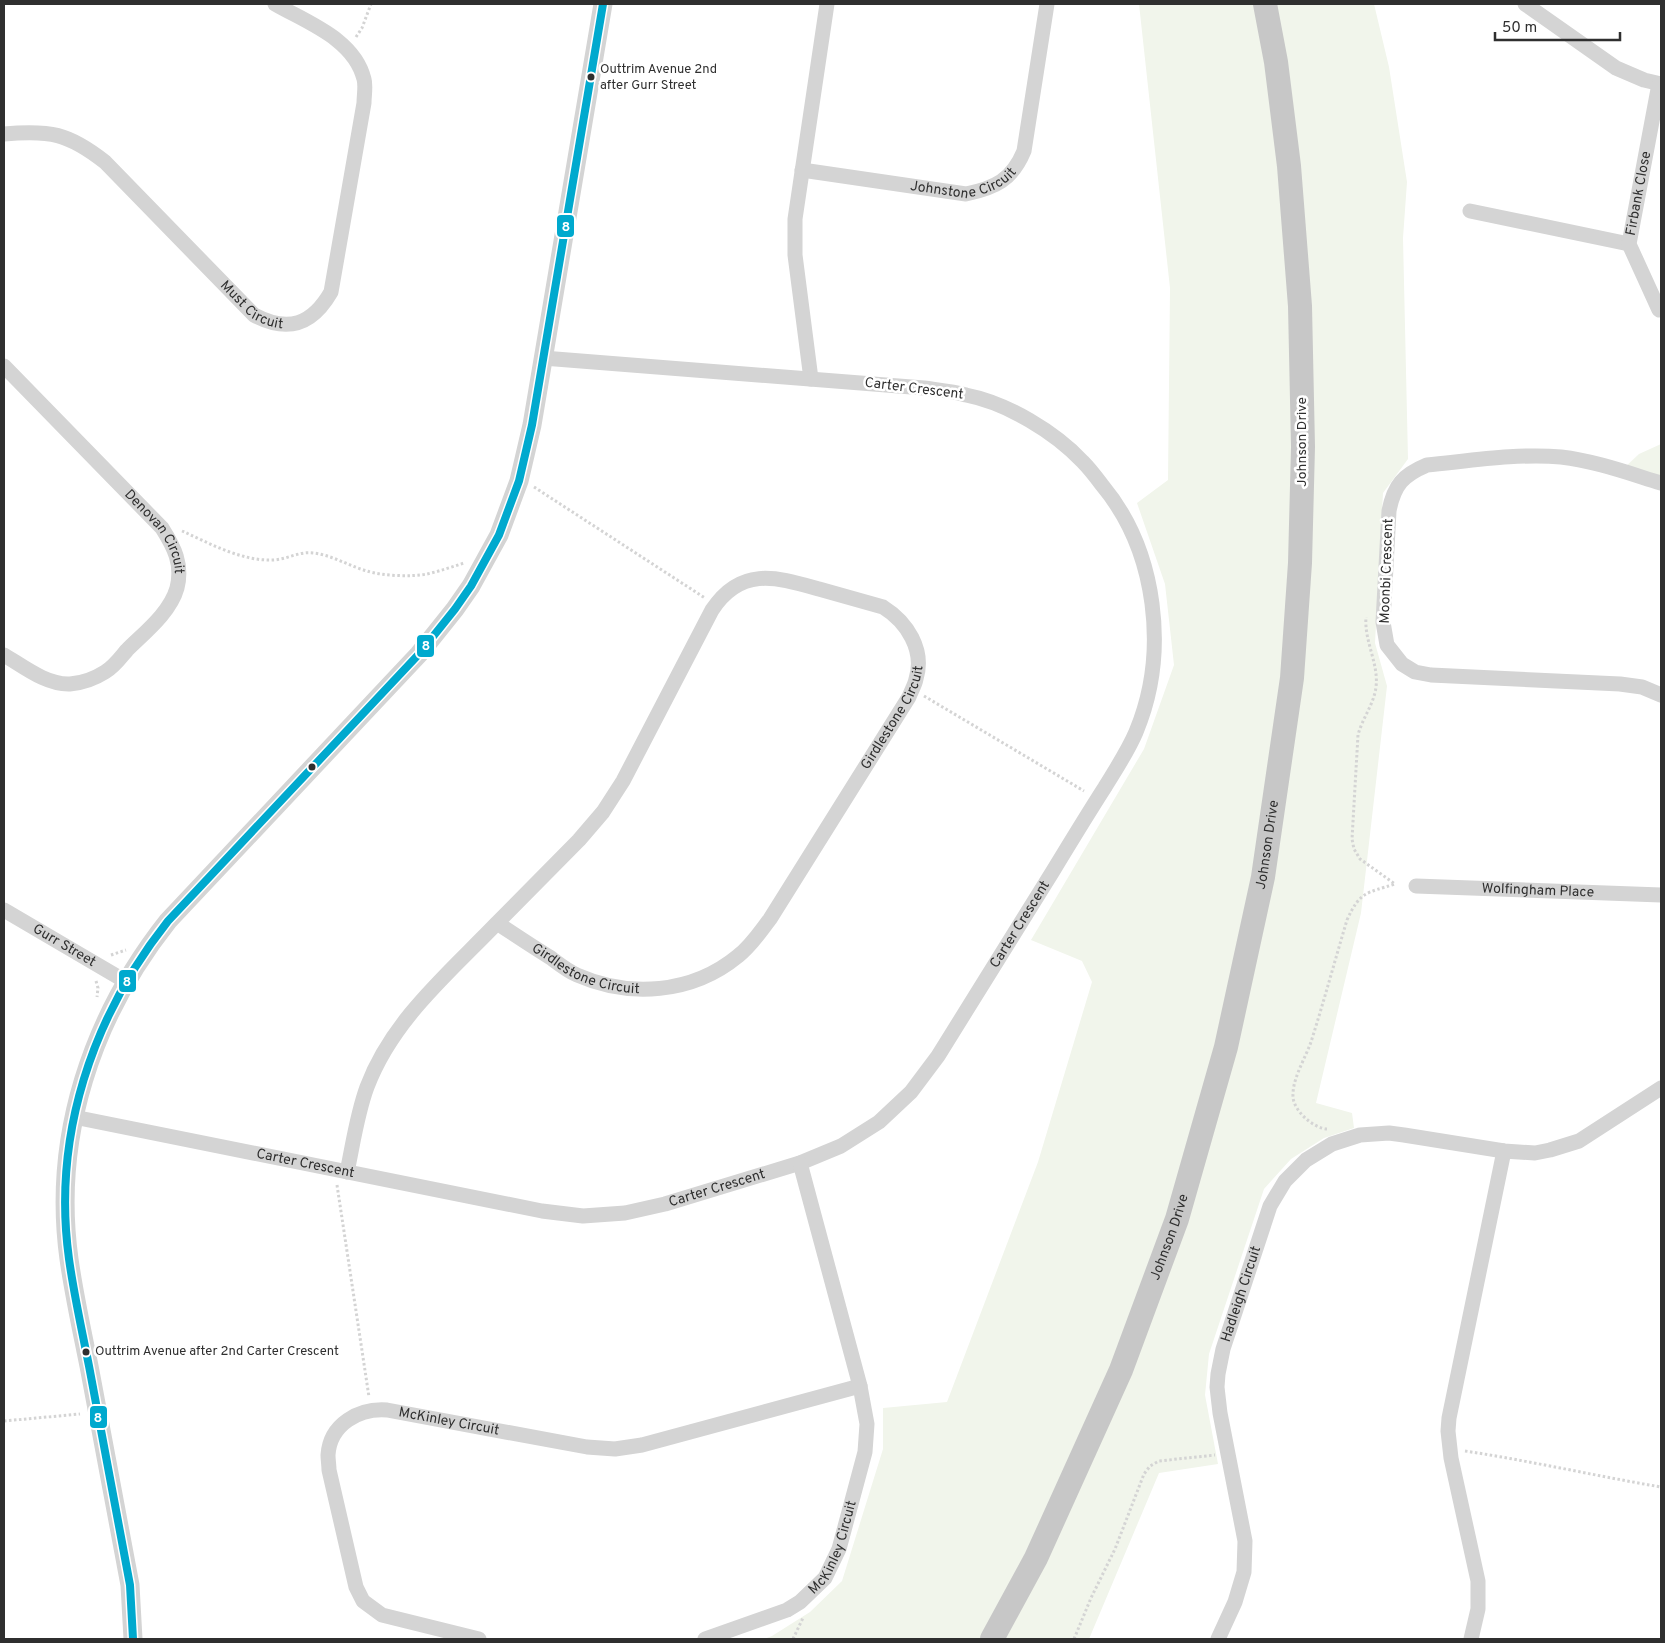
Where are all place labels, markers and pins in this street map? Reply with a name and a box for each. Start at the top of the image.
place label: Outtrim Avenue 2nd after Gurr Street [600,62,717,94]
marker: Outtrim Avenue 2nd after Gurr Street [586,72,596,82]
unlabelled marker [307,762,317,772]
place label: Outtrim Avenue after 2nd Carter Crescent [95,1344,339,1360]
marker: Outtrim Avenue after 2nd Carter Crescent [81,1347,91,1357]

